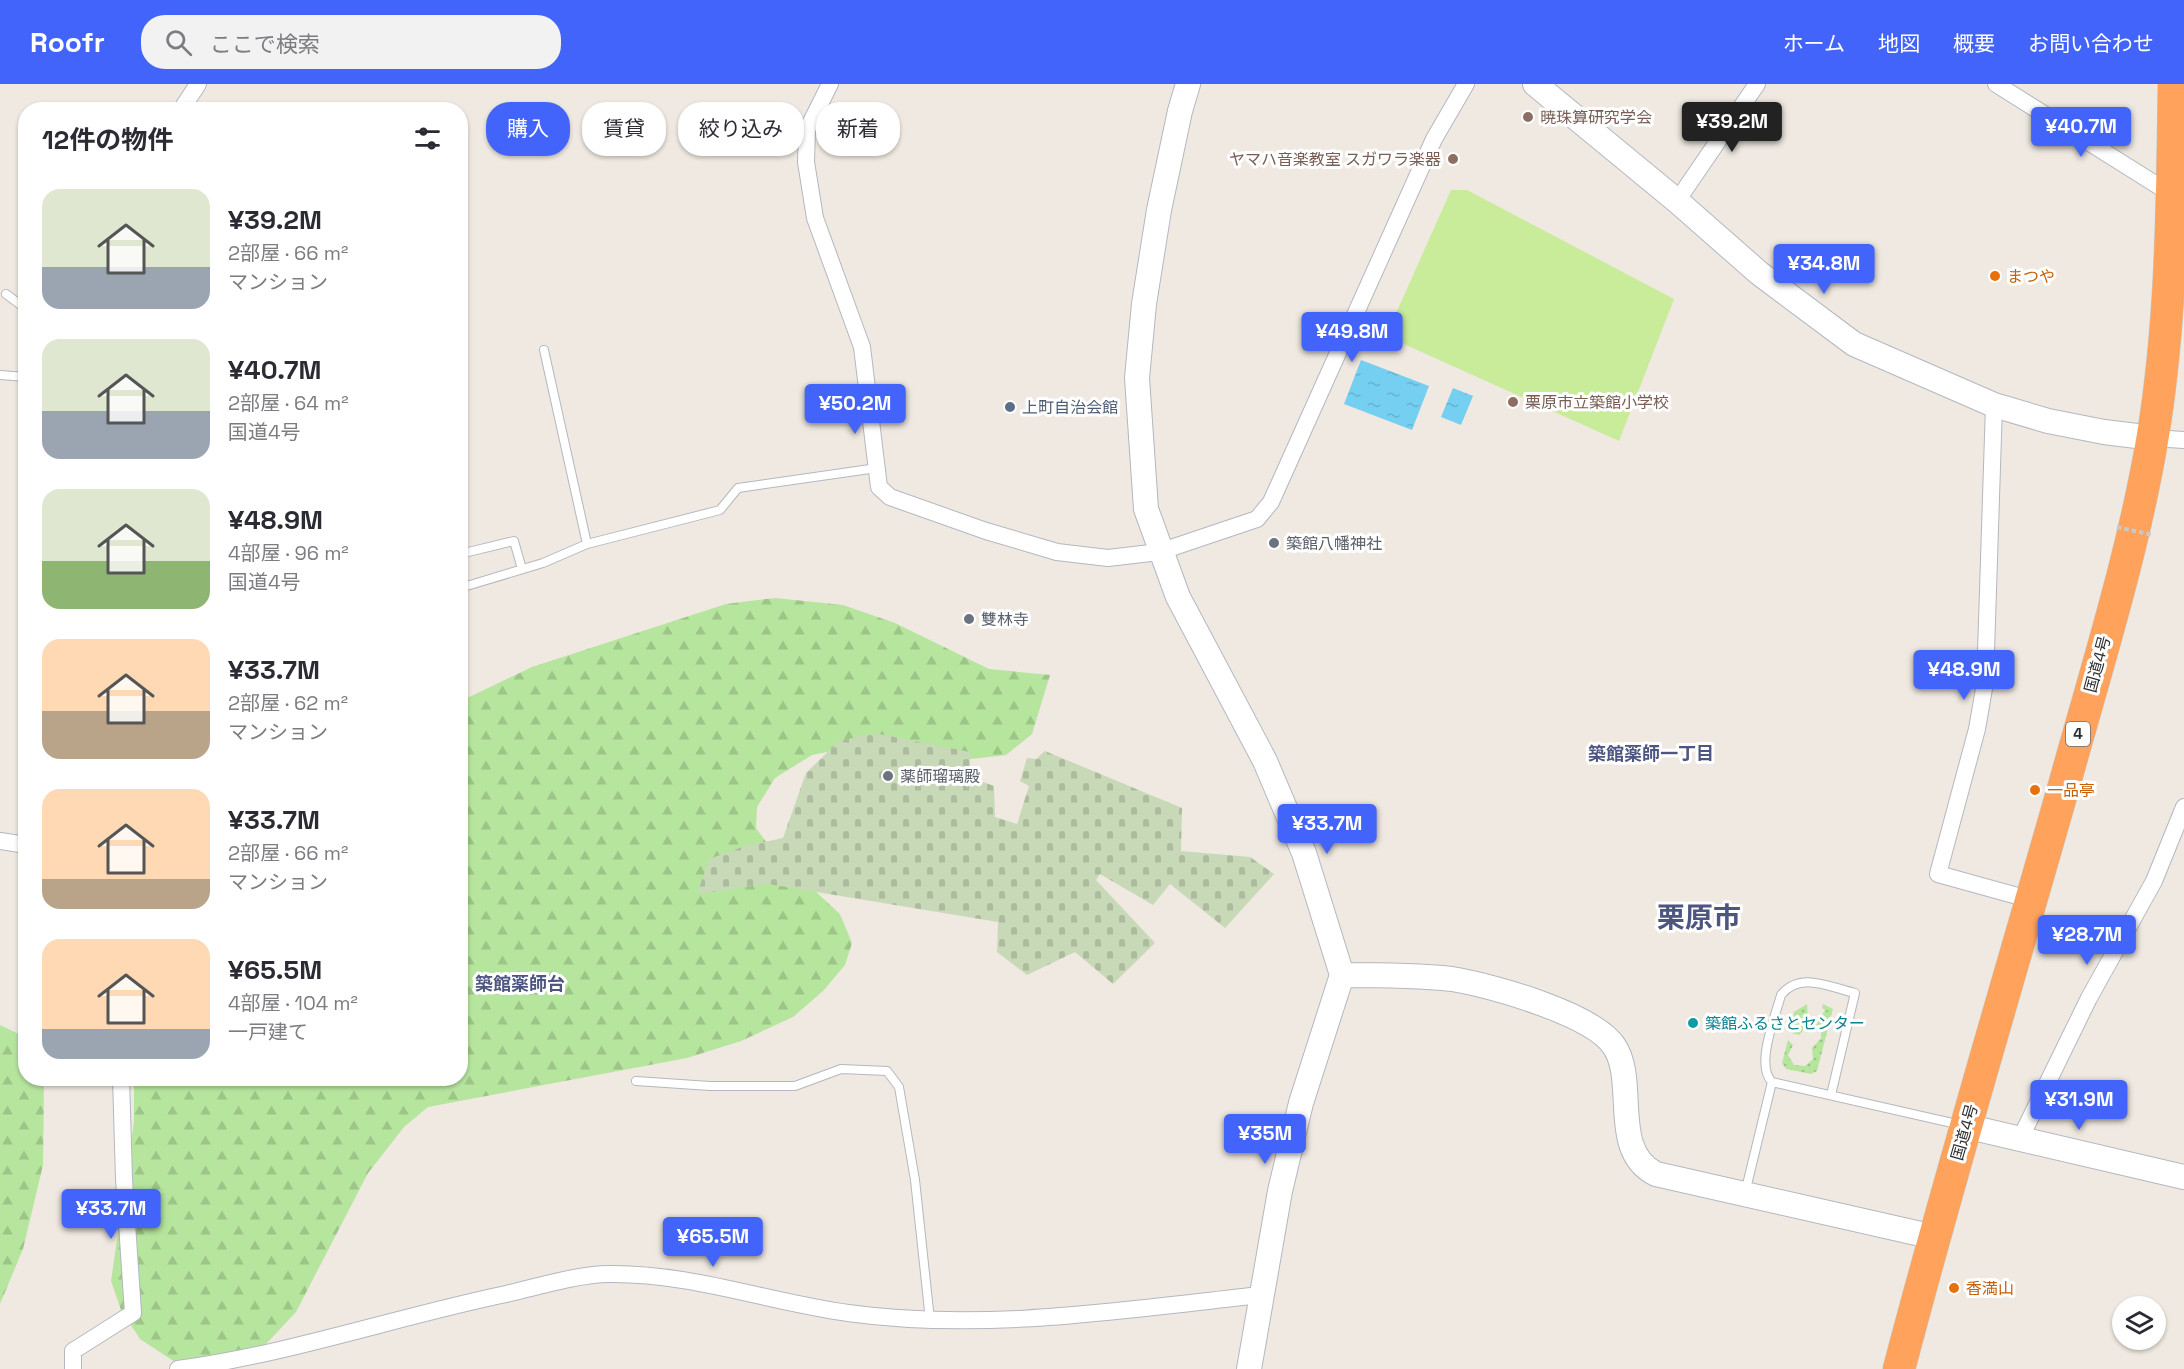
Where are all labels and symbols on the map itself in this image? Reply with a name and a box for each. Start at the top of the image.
pin: ¥39.2M [1683,102,1781,153]
place label: 暁珠算研究学会 [1540,107,1652,128]
pin: ¥40.7M [2032,107,2130,158]
marker: 暁珠算研究学会 [1521,110,1535,124]
place label: ヤマハ音楽教室 スガワラ楽器 [1229,149,1441,170]
marker: ヤマハ音楽教室 スガワラ楽器 [1446,152,1460,166]
pin: ¥34.8M [1775,244,1873,295]
place label: まつや [2007,266,2055,287]
marker: まつや [1988,269,2002,283]
pin: ¥49.8M [1303,312,1401,363]
pin: ¥50.2M [806,384,904,435]
place label: 栗原市立築館小学校 [1525,392,1669,413]
marker: 栗原市立築館小学校 [1506,395,1520,409]
place label: 上町自治会館 [1022,397,1118,418]
marker: 上町自治会館 [1003,400,1017,414]
place label: 築館八幡神社 [1286,533,1382,554]
marker: 築館八幡神社 [1267,536,1281,550]
place label: 雙林寺 [981,609,1029,630]
marker: 雙林寺 [962,612,976,626]
street label: 国道4号 [2080,633,2115,695]
pin: ¥48.9M [1915,650,2013,701]
road number: 4 [2066,722,2090,746]
district label: 築館薬師一丁目 [1588,742,1714,765]
place label: 薬師瑠璃殿 [900,766,980,787]
marker: 薬師瑠璃殿 [881,769,895,783]
place label: 一品亭 [2047,780,2095,801]
marker: 一品亭 [2028,783,2042,797]
pin: ¥33.7M [1278,804,1376,855]
district label: 栗原市 [1657,899,1741,935]
pin: ¥28.7M [2038,915,2136,966]
district label: 築館薬師台 [475,972,565,995]
place label: 築館ふるさとセンター [1705,1013,1865,1034]
marker: 築館ふるさとセンター [1686,1016,1700,1030]
pin: ¥31.9M [2030,1080,2128,1131]
street label: 国道4号 [1946,1101,1983,1163]
pin: ¥35M [1229,1114,1301,1165]
pin: ¥33.7M [62,1189,160,1240]
pin: ¥65.5M [664,1217,762,1268]
place label: 香満山 [1966,1278,2014,1299]
marker: 香満山 [1947,1281,1961,1295]

